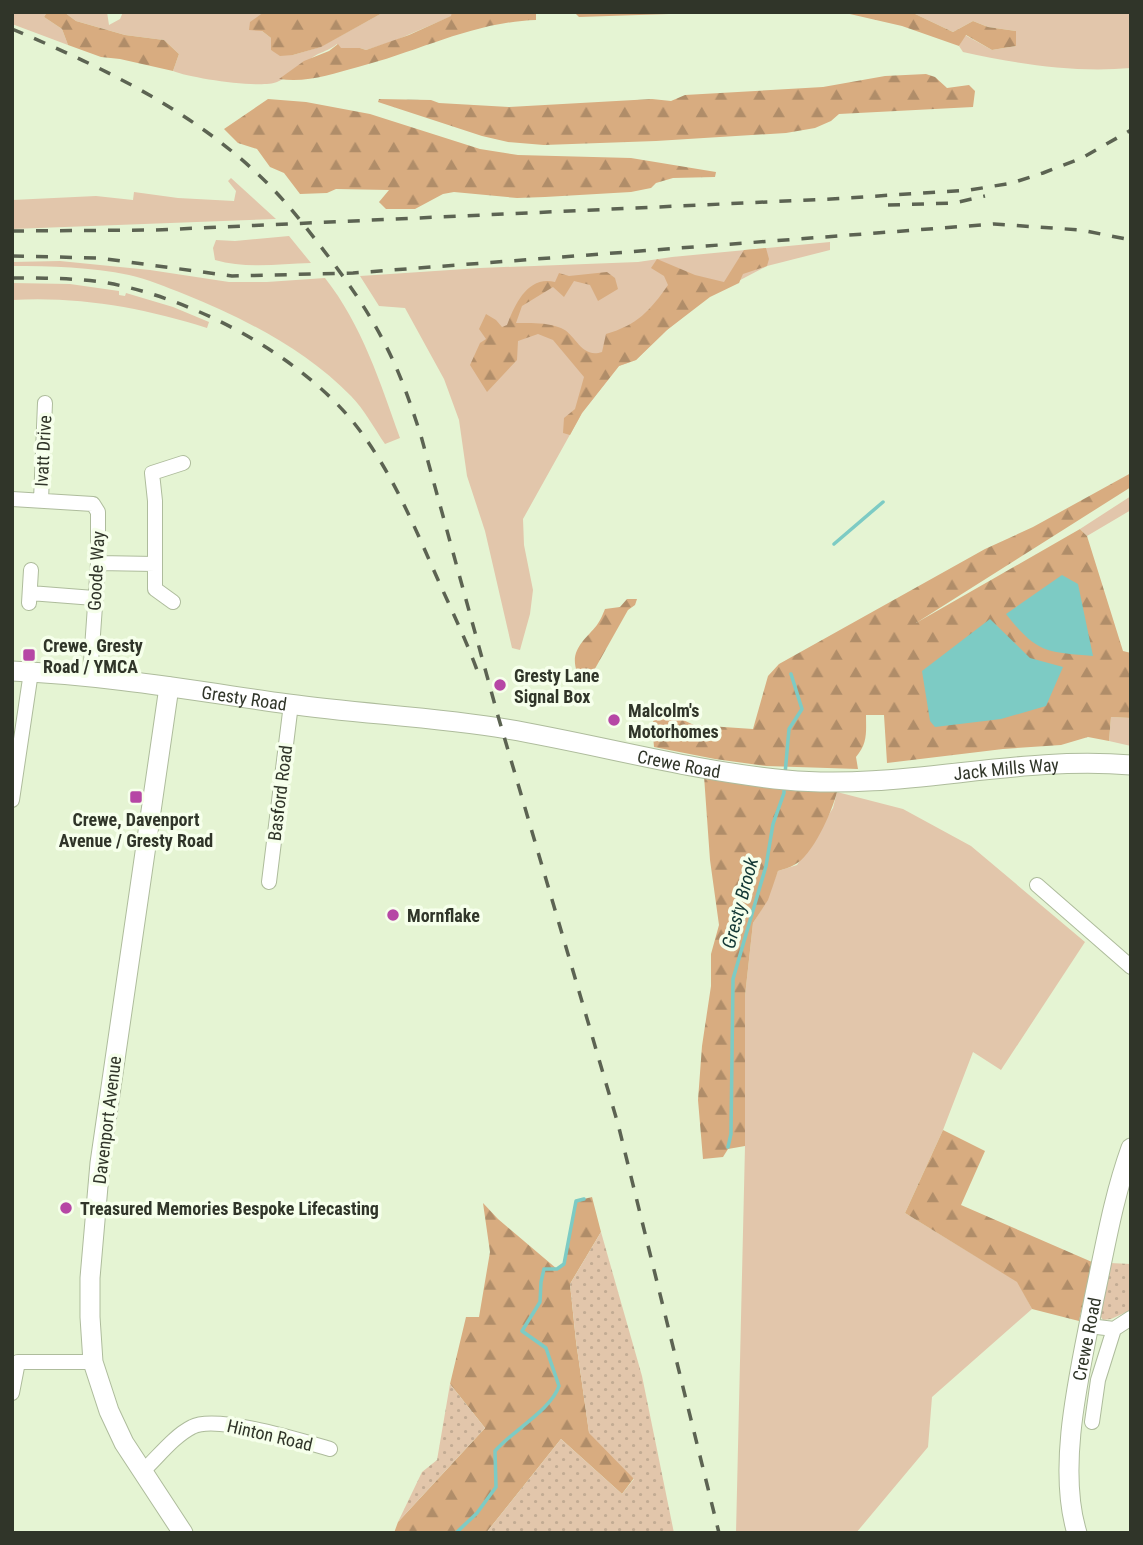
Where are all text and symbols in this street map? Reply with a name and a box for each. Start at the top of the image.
street label: Ivatt Drive [31,415,55,487]
street label: Goode Way [83,530,109,611]
place label: Crewe, Gresty Road / YMCA [43,635,143,677]
marker: Crewe, Gresty Road / YMCA [21,647,37,663]
place label: Gresty Lane Signal Box [514,665,600,707]
marker: Gresty Lane Signal Box [492,677,508,693]
street label: Gresty Road [200,681,288,714]
place label: Malcolm's Motorhomes [628,700,719,742]
marker: Malcolm's Motorhomes [606,712,622,728]
street label: Basford Road [264,744,296,842]
street label: Crewe Road [635,745,722,782]
street label: Jack Mills Way [952,753,1060,784]
marker: Crewe, Davenport Avenue / Gresty Road [128,789,144,805]
place label: Crewe, Davenport Avenue / Gresty Road [59,809,213,851]
water label: Gresty Brook [717,854,763,951]
place label: Mornflake [407,905,480,926]
marker: Mornflake [385,907,401,923]
street label: Davenport Avenue [89,1055,125,1185]
place label: Treasured Memories Bespoke Lifecasting [80,1198,379,1219]
marker: Treasured Memories Bespoke Lifecasting [58,1200,74,1216]
street label: Crewe Road [1068,1296,1105,1382]
street label: Hinton Road [225,1415,315,1455]

